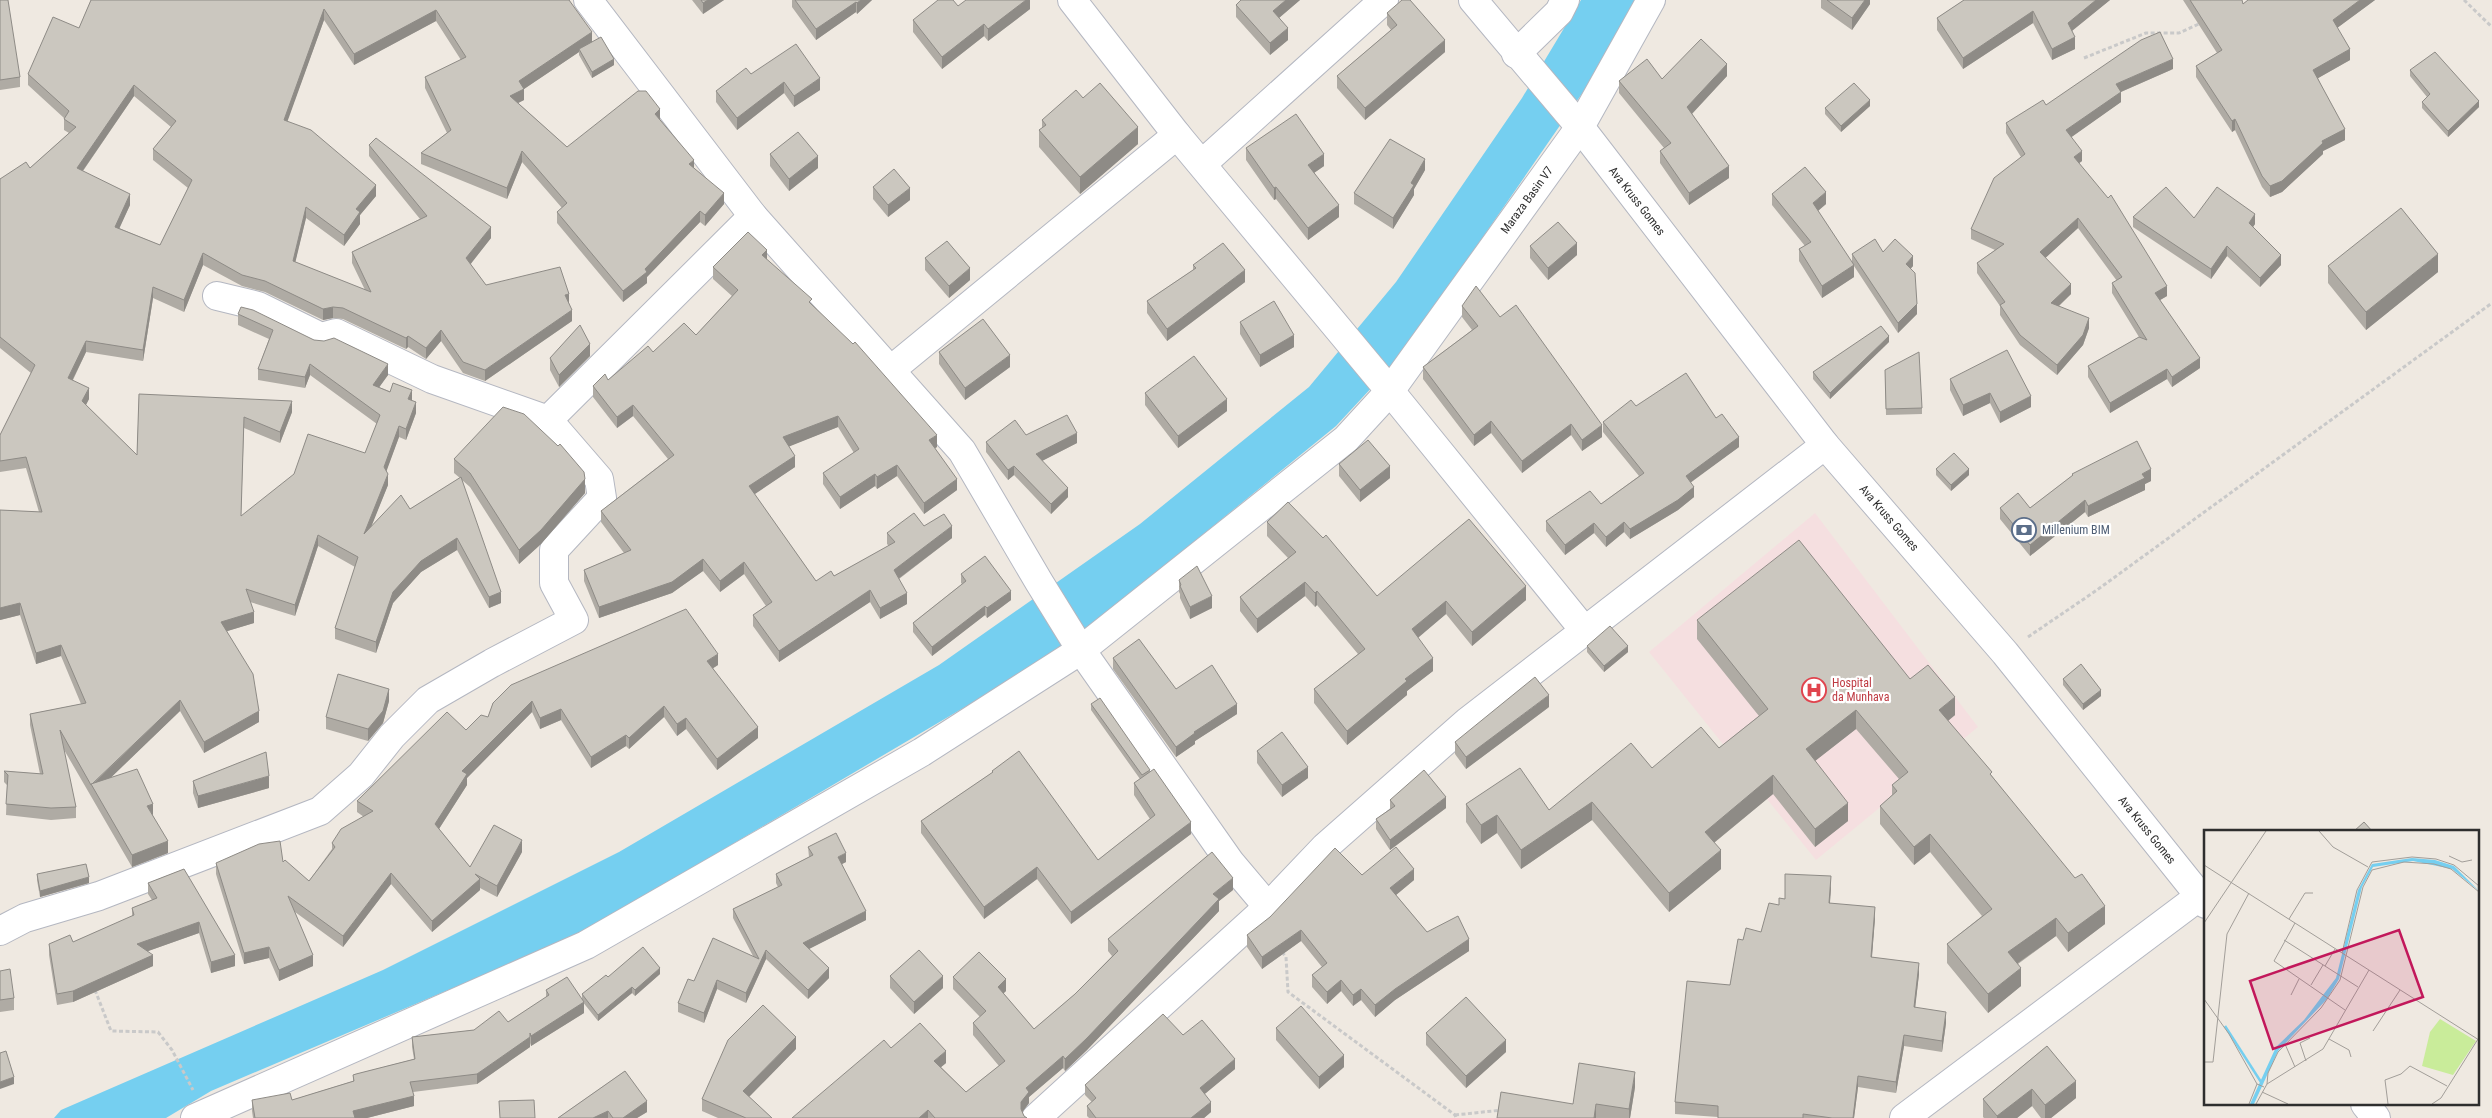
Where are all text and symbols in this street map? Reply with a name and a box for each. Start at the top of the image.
street label: Maraza Basin V7 [1498,164,1556,236]
street label: Ava Kruss Gomes [1606,164,1668,238]
street label: Ava Kruss Gomes [1856,482,1922,554]
bank icon: Millenium BIM [2011,517,2037,543]
place label: Millenium BIM [2042,523,2110,537]
place label: Hospital da Munhava [1832,676,1890,704]
hospital icon: Hospital da Munhava [1801,677,1827,703]
street label: Ava Kruss Gomes [2115,793,2179,867]
inset map [2204,830,2480,1106]

